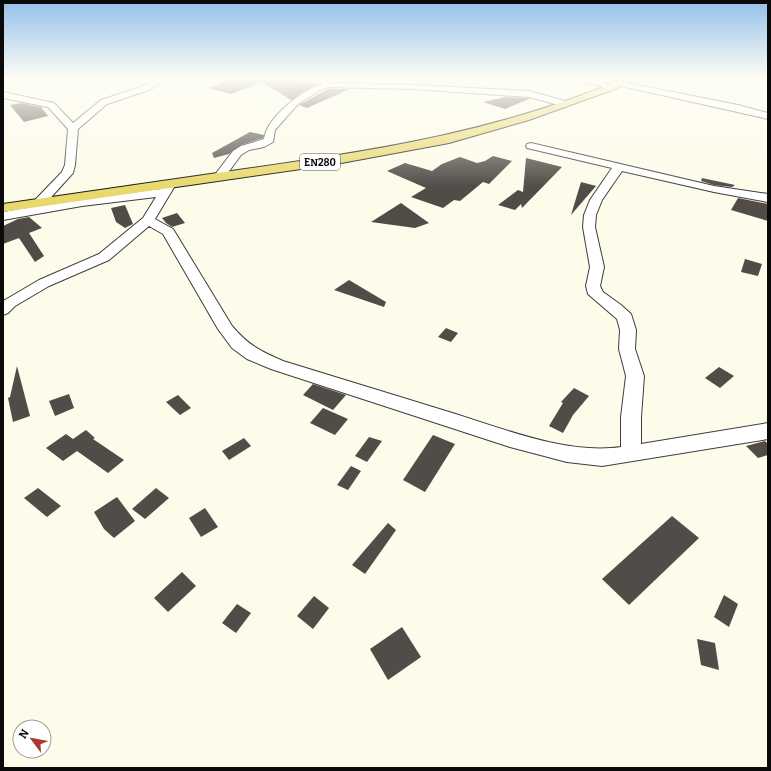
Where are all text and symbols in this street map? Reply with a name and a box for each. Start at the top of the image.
road number: EN280 [300,154,340,170]
north arrow [12,719,52,759]
text: N [16,726,32,741]

